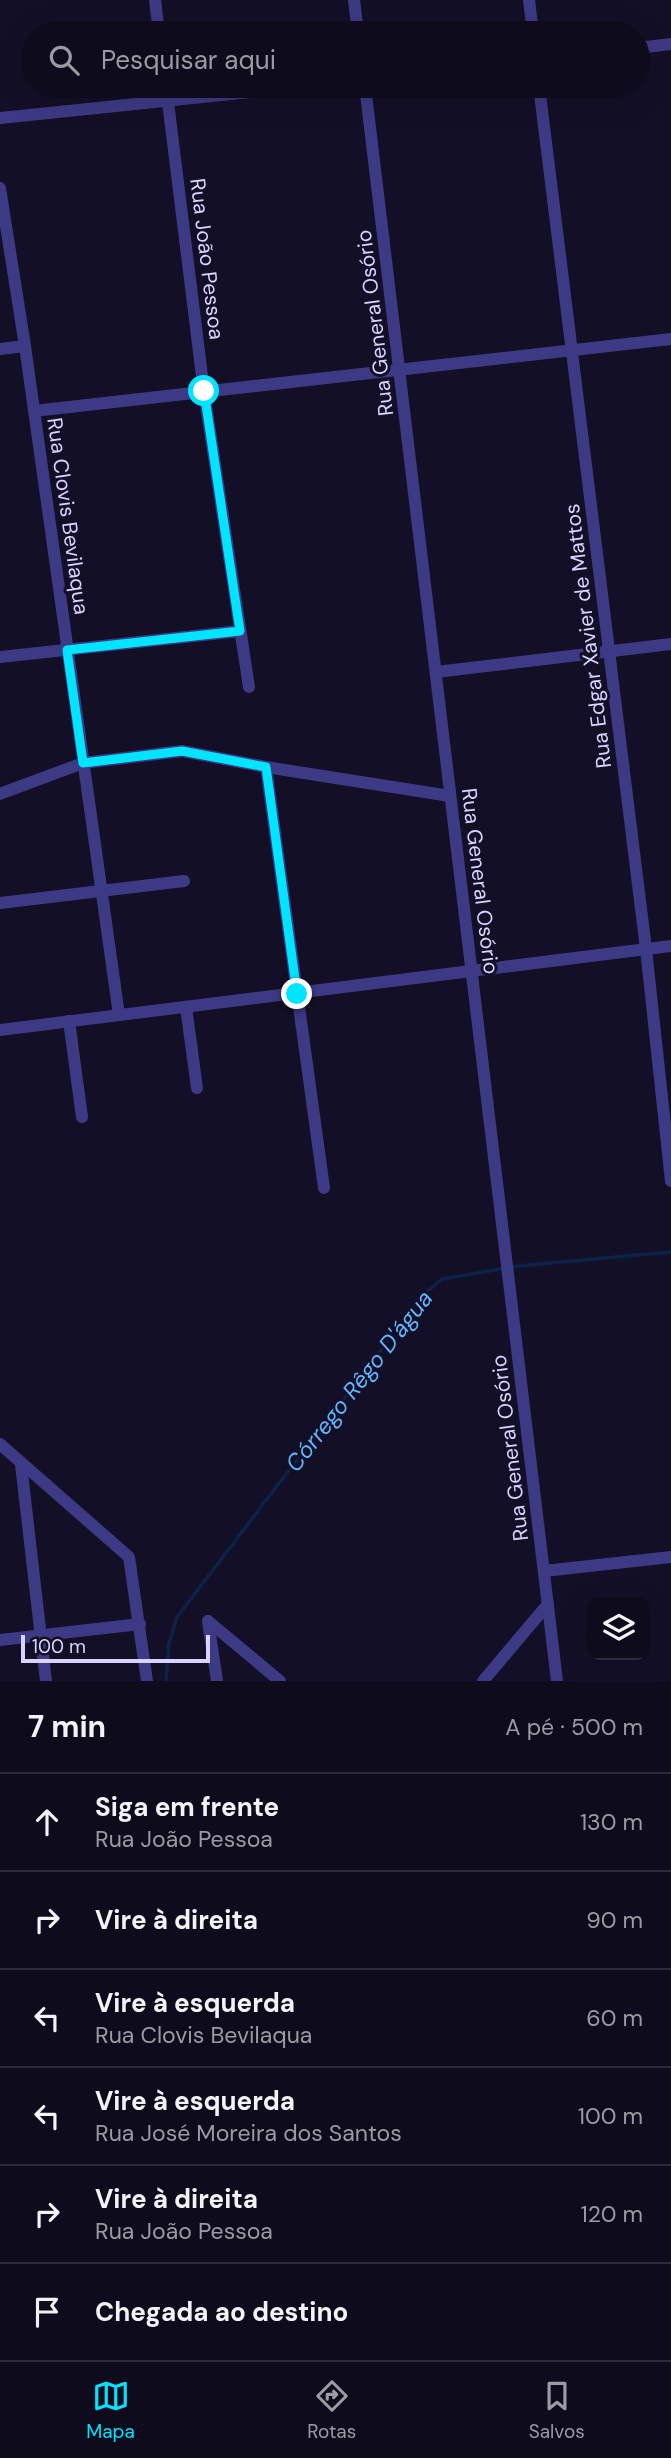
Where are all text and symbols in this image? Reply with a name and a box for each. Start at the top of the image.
search box [21,21,650,98]
icon: search [45,41,83,79]
text: Pesquisar aqui [101,43,276,77]
street label: Rua João Pessoa [183,177,231,341]
street label: Rua General Osório [350,228,400,418]
route start [188,375,219,406]
street label: Rua Clovis Bevilaqua [40,416,96,616]
street label: Rua Edgar Xavier de Mattos [558,502,618,770]
street label: Rua General Osório [455,786,505,976]
route end [281,978,312,1009]
water label: Córrego Rêgo D'água [279,1284,439,1478]
street label: Rua General Osório [485,1353,535,1543]
map controls [587,1597,650,1660]
button: layers [587,1597,650,1660]
scale bar [21,1632,210,1664]
text: 100 m [32,1634,86,1659]
text: 7 min [28,1707,106,1746]
text: A pé · 500 m [505,1712,643,1742]
text: Siga em frente [95,1790,279,1824]
icon: ahead [28,1803,66,1841]
text: 130 m [580,1807,643,1837]
text: Rua João Pessoa [95,1824,273,1854]
icon: right [28,1901,66,1939]
text: Vire à direita [95,1903,258,1937]
text: 90 m [586,1905,643,1935]
text: Vire à esquerda [95,1986,295,2020]
icon: left [28,1999,66,2037]
text: 60 m [586,2003,643,2033]
text: Rua Clovis Bevilaqua [95,2020,312,2050]
text: Vire à esquerda [95,2084,295,2118]
icon: left [28,2097,66,2135]
text: 100 m [578,2101,643,2131]
text: Rua José Moreira dos Santos [95,2118,402,2148]
text: Vire à direita [95,2182,258,2216]
icon: right [28,2195,66,2233]
text: 120 m [580,2199,643,2229]
text: Rua João Pessoa [95,2216,273,2246]
icon: arrive [28,2293,66,2331]
text: Chegada ao destino [95,2295,348,2329]
tab: Mapa [86,2377,135,2444]
tab: Rotas [307,2377,356,2444]
tab: Salvos [529,2377,585,2444]

